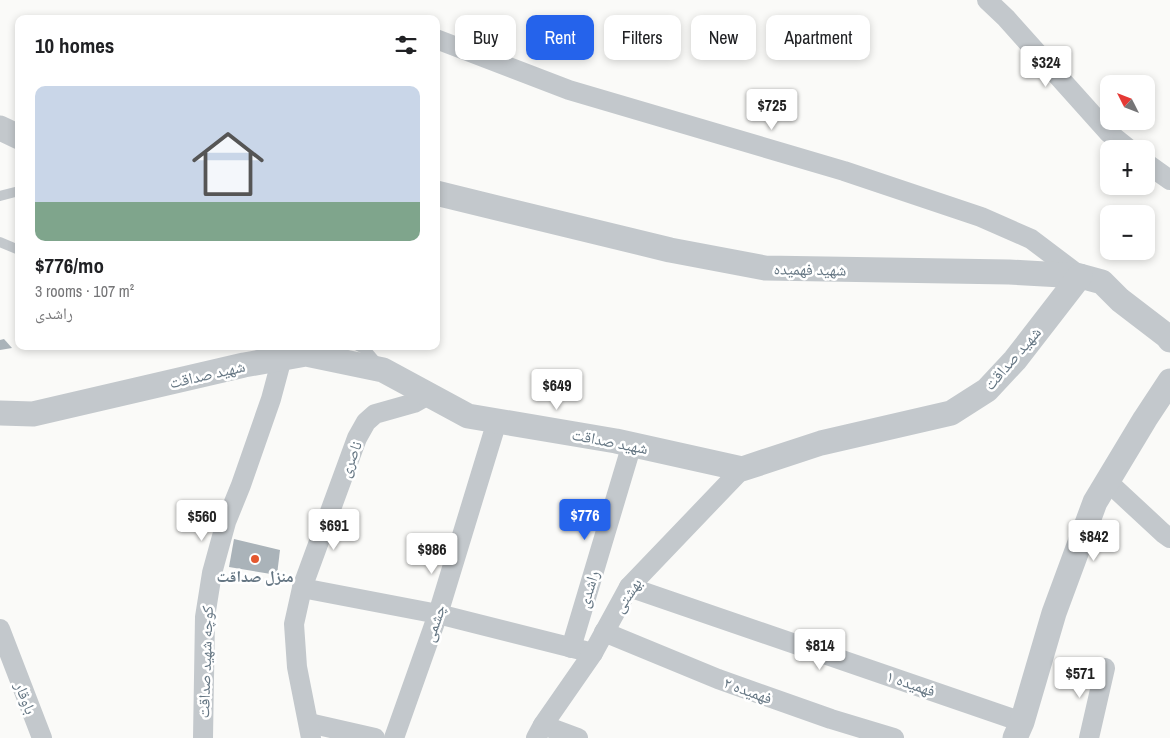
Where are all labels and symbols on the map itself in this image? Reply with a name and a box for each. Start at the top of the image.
pin: $324 [1016,46,1076,88]
north arrow [1100,75,1155,130]
pin: $725 [742,88,802,131]
street label: شهید فهمیده [773,257,847,281]
street label: شهید صداقت [978,322,1046,394]
street label: شهید صداقت [167,355,247,393]
pin: $649 [527,368,587,411]
street label: شهید صداقت [570,423,650,459]
street label: ناصری [333,438,367,480]
pin: $776 [555,498,615,541]
pin: $560 [172,500,232,542]
pin: $691 [304,508,364,551]
pin: $842 [1064,520,1124,562]
pin: $986 [402,532,462,575]
marker: منزل صداقت [249,553,261,565]
place label: منزل صداقت [217,565,293,587]
street label: راشدی [572,568,604,610]
street label: بهشتی [607,573,647,617]
street label: چشمی [417,601,451,645]
street label: کوچه شهید صداقت [192,605,218,719]
pin: $814 [790,628,850,671]
pin: $571 [1050,656,1110,699]
street label: فهمیده ۱ [884,664,938,702]
street label: فهمیده ۲ [721,671,775,709]
street label: باوقار [9,678,42,717]

